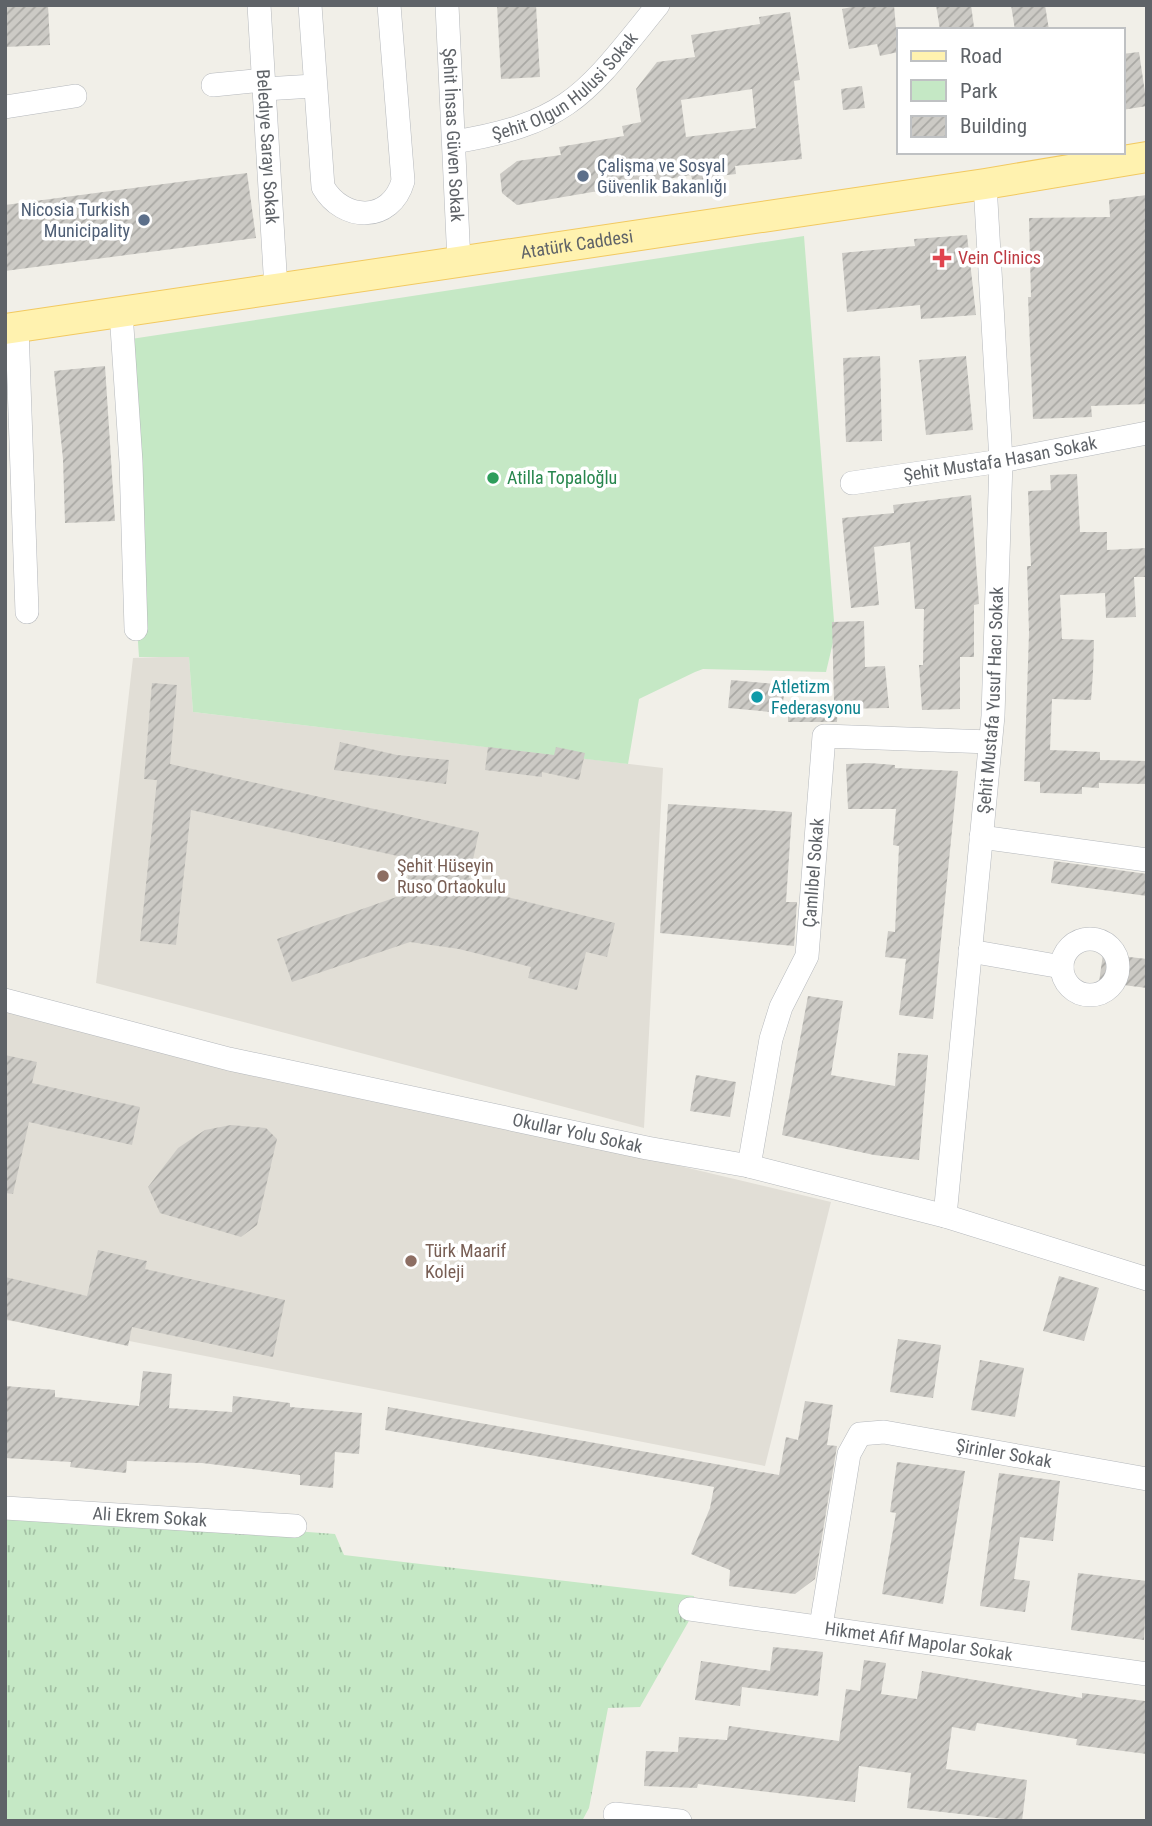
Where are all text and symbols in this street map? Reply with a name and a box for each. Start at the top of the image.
street label: Şehit Olgun Hulusi Sokak [490,28,642,144]
legend [897,28,1124,154]
text: Road [960,44,1002,68]
street label: Şehit İnsas Güven Sokak [439,47,468,222]
street label: Beledıye Sarayı Sokak [253,69,283,225]
text: Park [960,79,998,103]
text: Building [960,114,1027,138]
place label: Çalişma ve Sosyal Güvenlik Bakanlığı [597,155,727,197]
marker: Çalişma ve Sosyal Güvenlik Bakanlığı [575,168,591,184]
place label: Nicosia Turkish Municipality [21,199,130,241]
marker: Nicosia Turkish Municipality [136,212,152,228]
street label: Atatürk Caddesi [519,225,634,263]
place label: Vein Clinics [958,247,1041,268]
marker: Vein Clinics [932,248,952,268]
street label: Şehit Mustafa Hasan Sokak [902,432,1098,485]
place label: Atilla Topaloğlu [507,467,617,488]
marker: Atilla Topaloğlu [485,470,501,486]
street label: Şehit Mustafa Yusuf Hacı Sokak [973,586,1007,815]
place label: Atletizm Federasyonu [771,676,861,718]
marker: Atletizm Federasyonu [749,689,765,705]
street label: Çamlıbel Sokak [798,817,828,928]
place label: Şehit Hüseyin Ruso Ortaokulu [397,855,506,897]
marker: Şehit Hüseyin Ruso Ortaokulu [375,868,391,884]
street label: Okullar Yolu Sokak [511,1109,645,1157]
place label: Türk Maarif Koleji [425,1240,506,1282]
marker: Türk Maarif Koleji [403,1253,419,1269]
street label: Şirinler Sokak [954,1434,1054,1472]
street label: Ali Ekrem Sokak [92,1502,208,1531]
street label: Hikmet Afif Mapolar Sokak [823,1617,1014,1665]

